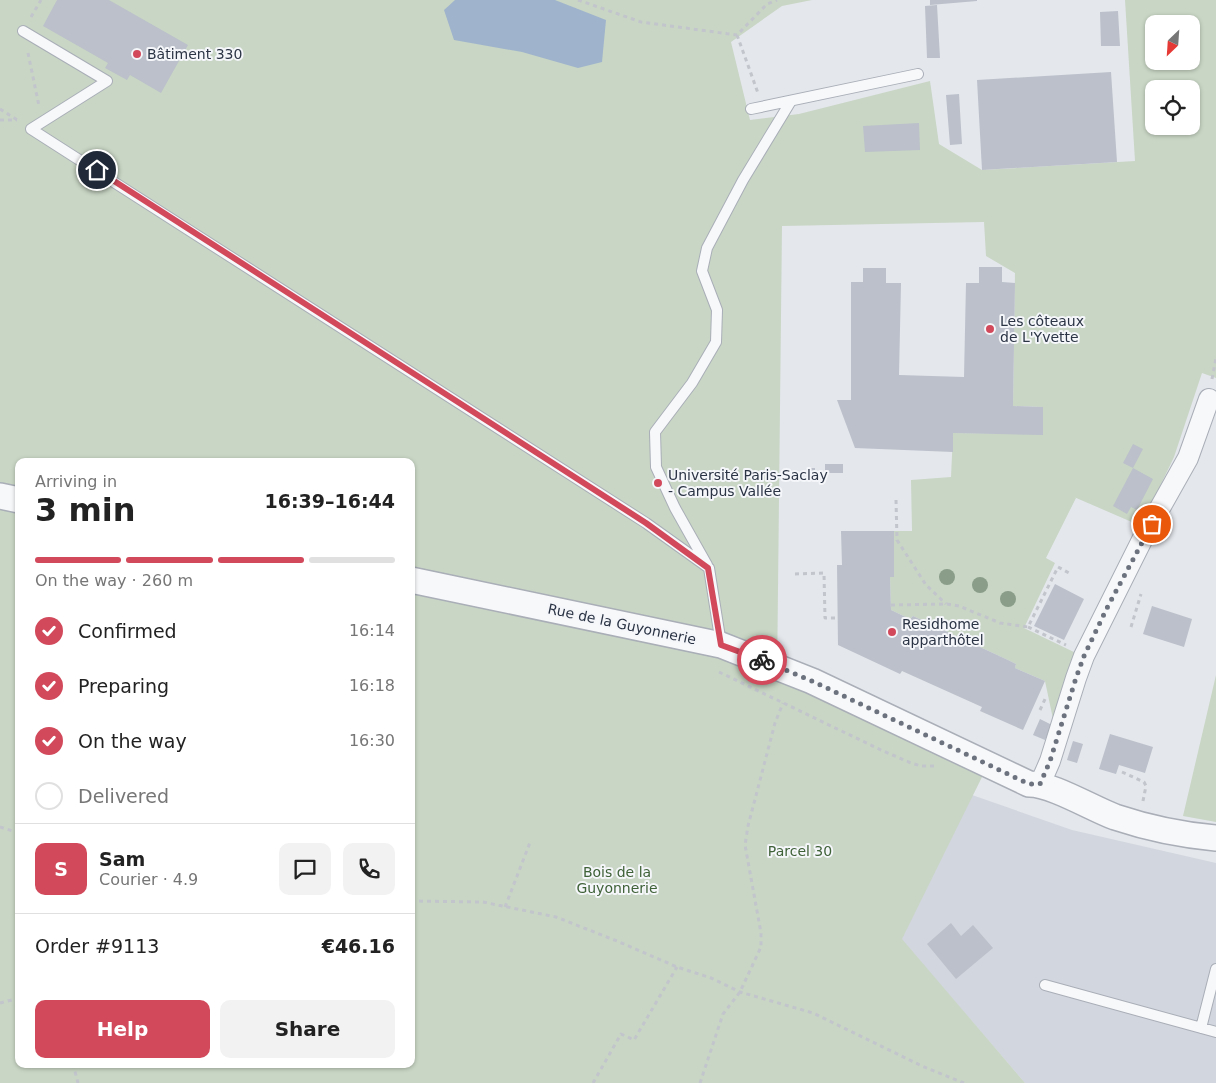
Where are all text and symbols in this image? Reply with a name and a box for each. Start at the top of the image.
north arrow [1145,15,1200,70]
map controls [1145,15,1200,135]
place label: Bâtiment 330 [147,46,242,62]
marker: Bâtiment 330 [131,48,143,60]
button: locate [1145,80,1200,135]
pin [76,149,118,191]
icon: home [83,156,111,184]
place label: Les côteaux de L'Yvette [1000,313,1084,345]
marker: Les côteaux de L'Yvette [984,323,996,335]
place label: Université Paris-Saclay - Campus Vallée [668,467,828,499]
text: Arriving in [35,472,117,491]
marker: Université Paris-Saclay - Campus Vallée [652,477,664,489]
text: 16:39–16:44 [265,490,395,512]
text: 3 min [35,491,136,529]
pin [1131,503,1173,545]
icon: bag [1138,510,1166,538]
text: On the way · 260 m [35,571,193,590]
street label: Rue de la Guyonnerie [546,600,698,648]
place label: Residhome apparthôtel [902,616,984,648]
icon: check [35,617,63,645]
text: Confirmed [78,620,177,642]
text: 16:14 [349,621,395,640]
marker: Residhome apparthôtel [886,626,898,638]
courier [737,635,787,685]
icon: bike [748,646,776,674]
icon: check [35,672,63,700]
text: Preparing [78,675,169,697]
text: 16:18 [349,676,395,695]
icon: check [35,727,63,755]
text: On the way [78,730,187,752]
text: 16:30 [349,731,395,750]
text: Delivered [78,785,169,807]
button: chat [279,843,331,895]
button: phone [343,843,395,895]
park label: Parcel 30 [768,843,832,859]
text: Sam [99,848,145,870]
text: S [54,858,68,880]
park label: Bois de la Guyonnerie [576,864,658,896]
text: Courier · 4.9 [99,870,198,889]
text: Order #9113 [35,935,159,957]
text: €46.16 [322,935,395,957]
button: Help [35,1000,210,1058]
button: Share [220,1000,395,1058]

